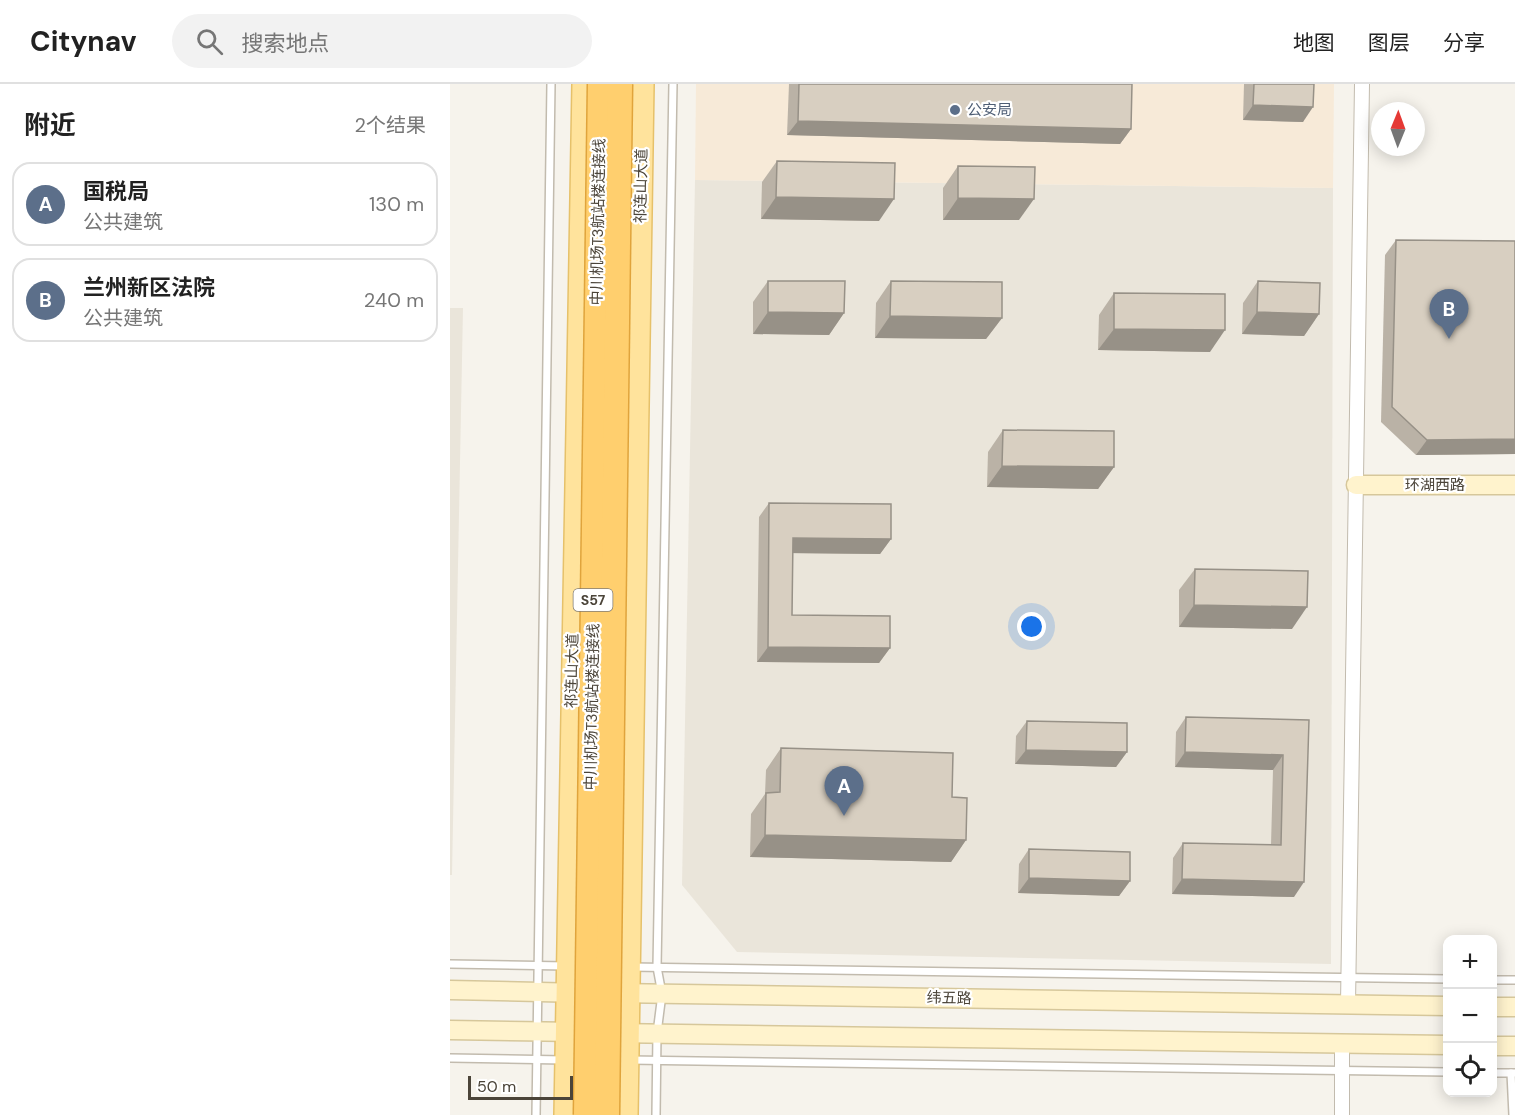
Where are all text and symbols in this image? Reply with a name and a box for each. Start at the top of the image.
search box [172,14,592,68]
text: Citynav [30,23,136,60]
icon: search [193,25,226,58]
text: 搜索地点 [241,29,329,58]
text: 地图 [1293,29,1335,57]
text: 图层 [1368,29,1410,57]
text: 分享 [1443,29,1485,57]
place label: 公安局 [967,100,1012,120]
north arrow [1371,102,1425,156]
marker: 公安局 [948,103,962,117]
text: 附近 [24,108,76,142]
text: 2个结果 [354,112,426,138]
street label: 中川机场T3航站楼连接线 [587,138,609,306]
street label: 祁连山大道 [630,148,652,224]
text: 国税局 [83,177,149,206]
text: A [38,191,53,217]
text: 130 m [369,191,424,217]
text: 公共建筑 [83,209,163,235]
text: 兰州新区法院 [83,273,215,302]
text: B [39,287,52,313]
text: 240 m [364,287,424,313]
pin: B [1430,290,1468,339]
text: 公共建筑 [83,305,163,331]
street label: 环湖西路 [1405,475,1465,495]
road number: S57 [574,589,612,611]
your location [1017,612,1046,641]
street label: 中川机场T3航站楼连接线 [581,623,603,791]
street label: 祁连山大道 [561,633,583,709]
pin: A [824,766,864,816]
map controls [1443,935,1497,1097]
button: + [1443,935,1497,989]
street label: 纬五路 [926,988,972,1008]
button: − [1443,989,1497,1043]
button: locate [1443,1043,1497,1097]
scale bar [468,1073,573,1100]
text: 50 m [477,1076,516,1097]

